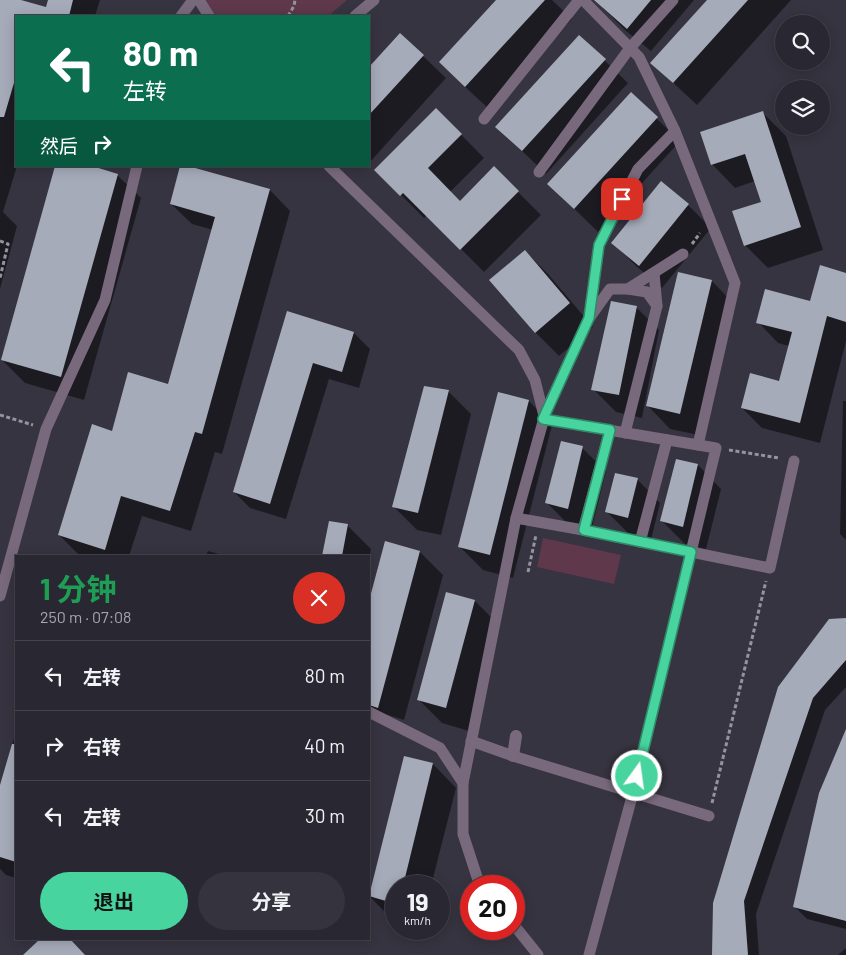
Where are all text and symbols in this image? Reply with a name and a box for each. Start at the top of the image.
map controls [775,15,830,135]
button: search [775,15,830,70]
text: 80 m [123,31,198,73]
icon: left [40,35,105,100]
text: 左转 [123,77,167,103]
button: layers [775,80,830,135]
icon: right [88,130,116,158]
text: 然后 [40,134,78,157]
pin [601,178,643,220]
icon: arrive [608,185,636,213]
text: 1 分钟 [40,570,117,606]
button: close [293,572,345,624]
text: 250 m · 07:08 [40,607,131,626]
icon: left [40,662,68,690]
text: 80 m [305,664,345,687]
text: 左转 [83,665,121,688]
icon: right [40,732,68,760]
text: 40 m [304,734,345,757]
text: 右转 [83,735,121,758]
position arrow [610,749,662,801]
icon: left [40,802,68,830]
text: 30 m [305,804,345,827]
text: 左转 [83,805,121,828]
button: 退出 [40,872,188,930]
button: 分享 [198,872,345,930]
speed limit sign: 20 [460,875,525,940]
text: 19 [406,886,429,916]
text: km/h [404,913,431,927]

